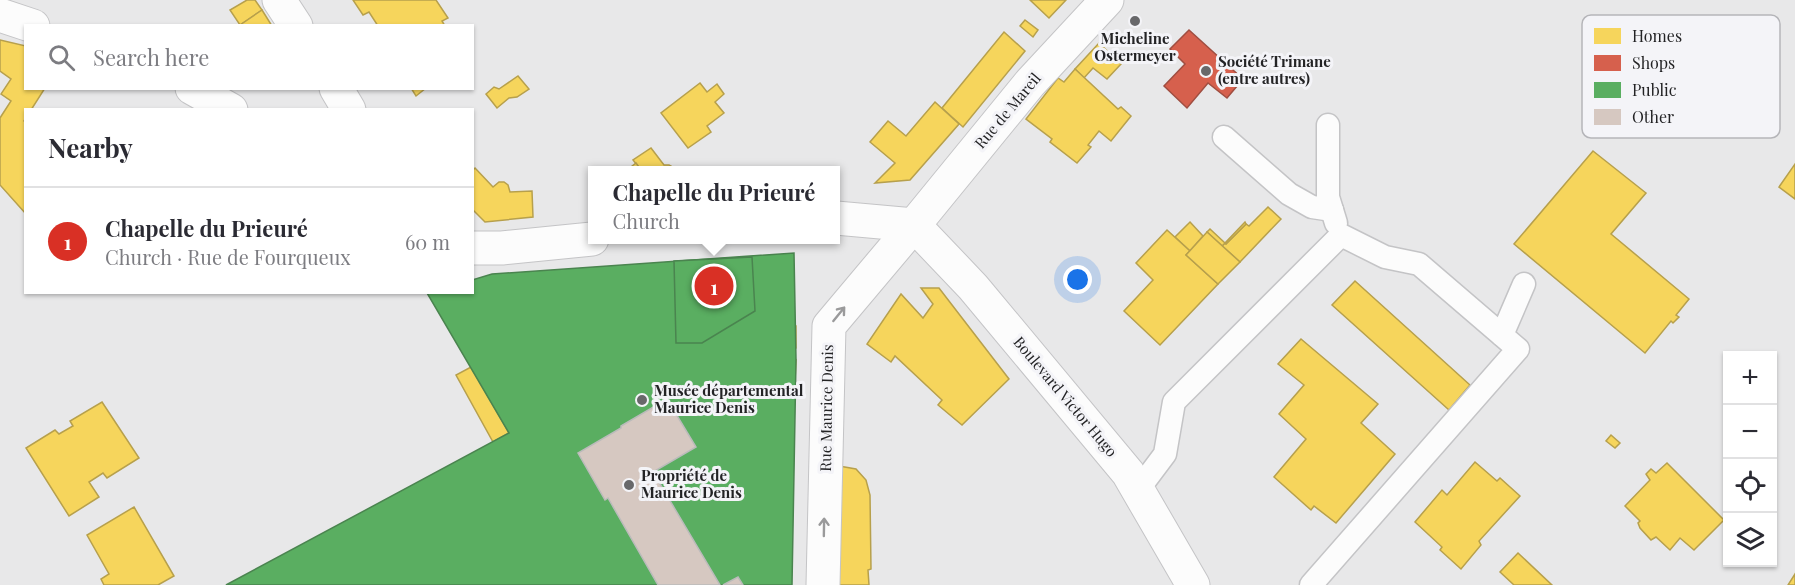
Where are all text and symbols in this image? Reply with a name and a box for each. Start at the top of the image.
marker: Micheline Ostermeyer [1128,14,1142,28]
legend [1582,15,1780,138]
search box [24,24,474,90]
text: Homes [1632,25,1682,46]
place label: Micheline Ostermeyer [1094,28,1176,65]
icon: search [45,41,78,74]
text: Search here [93,42,209,72]
place label: Société Trimane (entre autres) [1218,51,1331,88]
text: Shops [1632,52,1675,73]
marker: Société Trimane (entre autres) [1199,64,1213,78]
street label: Rue de Mareil [970,68,1045,152]
text: Public [1632,79,1677,100]
text: Other [1632,106,1674,127]
text: Nearby [48,130,133,165]
popup [588,166,840,244]
text: Chapelle du Prieuré [613,177,815,207]
text: Church [613,207,680,234]
text: Chapelle du Prieuré [105,213,308,243]
text: 1 [64,228,71,255]
text: 60 m [405,228,450,255]
text: Church · Rue de Fourqueux [105,243,351,270]
pin: 1 [694,264,734,308]
your location [1063,265,1092,294]
one-way arrow [832,307,846,322]
street label: Boulevard Victor Hugo [1010,332,1122,461]
street label: Rue Maurice Denis [815,344,837,472]
map controls [1723,351,1777,567]
button: + [1723,351,1777,405]
place label: Musée départemental Maurice Denis [654,380,804,417]
marker: Musée départemental Maurice Denis [635,393,649,407]
button: − [1723,405,1777,459]
button: locate [1723,459,1777,513]
place label: Propriété de Maurice Denis [641,465,742,502]
marker: Propriété de Maurice Denis [622,478,636,492]
button: layers [1723,513,1777,567]
one-way arrow [819,517,830,537]

